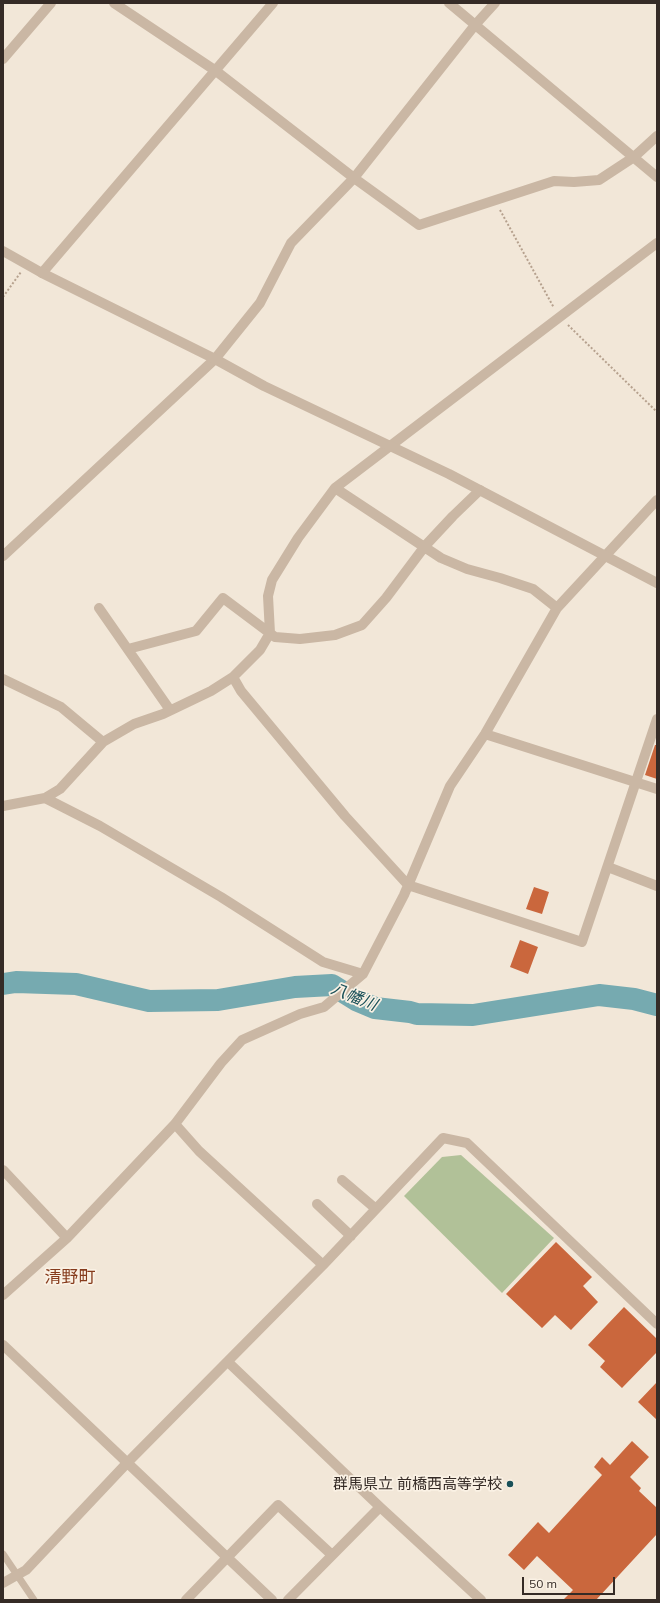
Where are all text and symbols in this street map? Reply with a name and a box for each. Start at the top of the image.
water label: 八幡川 [328,979,380,1015]
district label: 清野町 [45,1268,95,1288]
place label: 群馬県立 前橋西高等学校 [333,1475,502,1493]
marker: 群馬県立 前橋西高等学校 [505,1479,515,1489]
scale bar [524,1569,617,1595]
text: 50 m [529,1576,557,1591]

